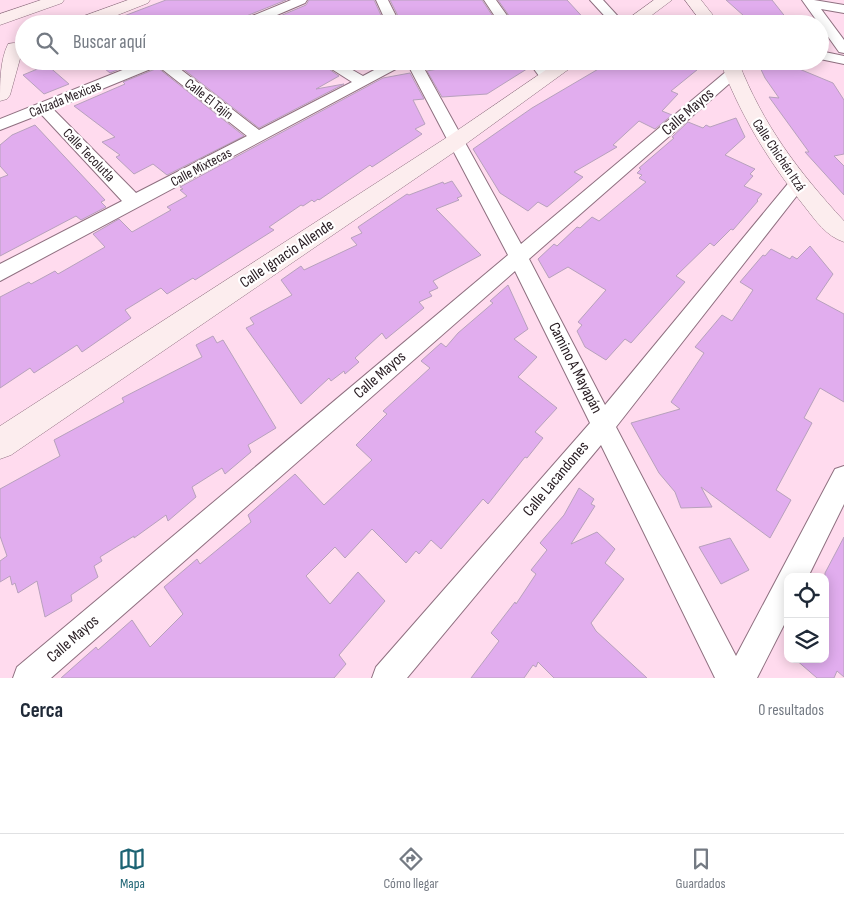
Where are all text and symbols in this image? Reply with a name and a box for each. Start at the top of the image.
search box [15,15,829,70]
icon: search [33,29,61,57]
text: Buscar aquí [73,31,146,54]
street label: Calle El Tajín [181,75,237,123]
street label: Calzada Mexicas [27,77,103,121]
street label: Calle Mayos [658,84,718,140]
street label: Calle Chichén Itzá [749,116,809,194]
street label: Calle Tecolutla [59,125,119,185]
street label: Calle Mixtecas [168,144,234,190]
street label: Calle Ignacio Allende [236,216,338,292]
street label: Camino A Mayapán [544,319,606,417]
street label: Calle Mayos [350,347,410,403]
street label: Calle Lacandones [519,437,593,520]
map controls [784,573,829,663]
button: locate [784,573,829,618]
street label: Calle Mayos [43,611,103,667]
button: layers [784,618,829,663]
text: Cerca [20,698,63,723]
text: 0 resultados [758,701,824,720]
tab: Mapa [118,845,146,892]
tab: Cómo llegar [383,845,439,892]
tab: Guardados [676,845,725,892]

